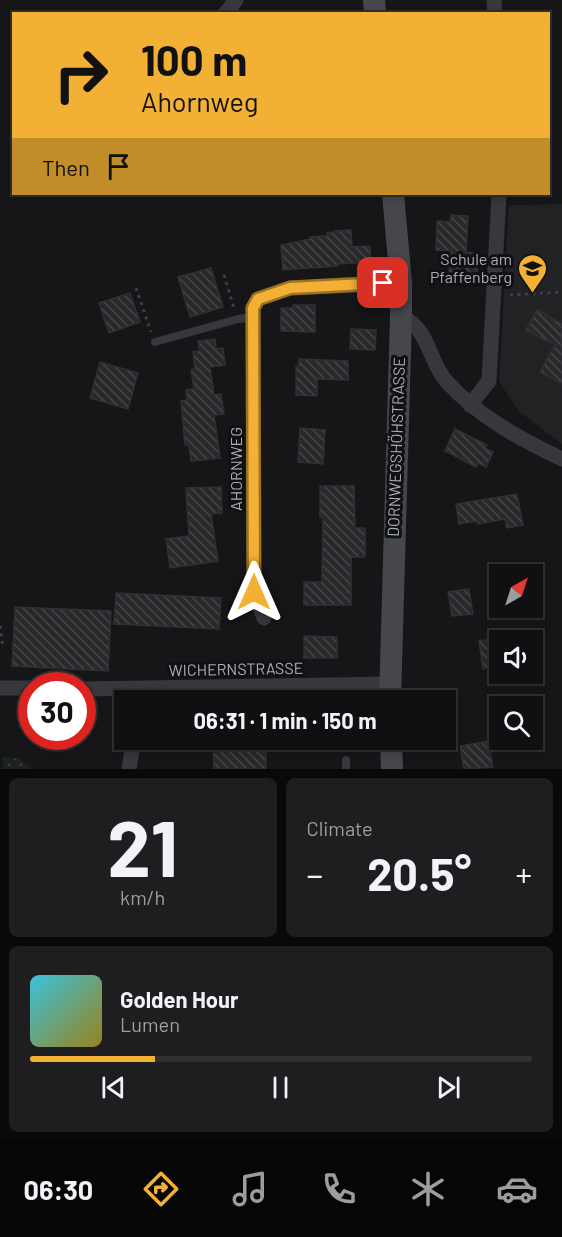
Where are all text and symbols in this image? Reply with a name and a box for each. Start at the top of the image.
text: 100 m [141,34,247,84]
icon: right [42,36,120,114]
text: Ahornweg [141,85,258,117]
icon: arrive [102,150,135,183]
text: Then [42,154,90,180]
place label: Schule am Pfaffenberg [430,249,512,286]
school or university icon: Schule am Pfaffenberg [517,252,549,294]
pin [357,257,408,308]
icon: arrive [366,266,399,299]
street label: DORNWEGSHÖHSTRASSE [383,357,408,537]
street label: AHORNWEG [226,427,245,511]
position arrow [222,560,286,624]
north arrow [489,564,543,618]
map controls [489,564,543,750]
button: sound [489,630,543,684]
street label: WICHERNSTRASSE [168,658,303,679]
speed limit sign: 30 [18,672,96,750]
button: search [489,696,543,750]
text: 06:31 · 1 min · 150 m [193,707,377,733]
text: 21 [107,799,178,893]
text: Climate [307,816,373,840]
text: 20.5° [367,846,471,900]
text: − [307,854,323,894]
text: + [516,854,532,894]
text: km/h [120,885,165,909]
text: Golden Hour [120,986,238,1012]
text: Lumen [120,1012,180,1036]
icon: previous [97,1071,130,1104]
icon: pause [264,1071,297,1104]
icon: next [432,1071,465,1104]
icon: directions [140,1168,182,1210]
icon: music [229,1168,271,1210]
icon: phone [318,1168,360,1210]
icon: climate [407,1168,449,1210]
icon: car [496,1168,538,1210]
text: 06:30 [24,1173,93,1205]

